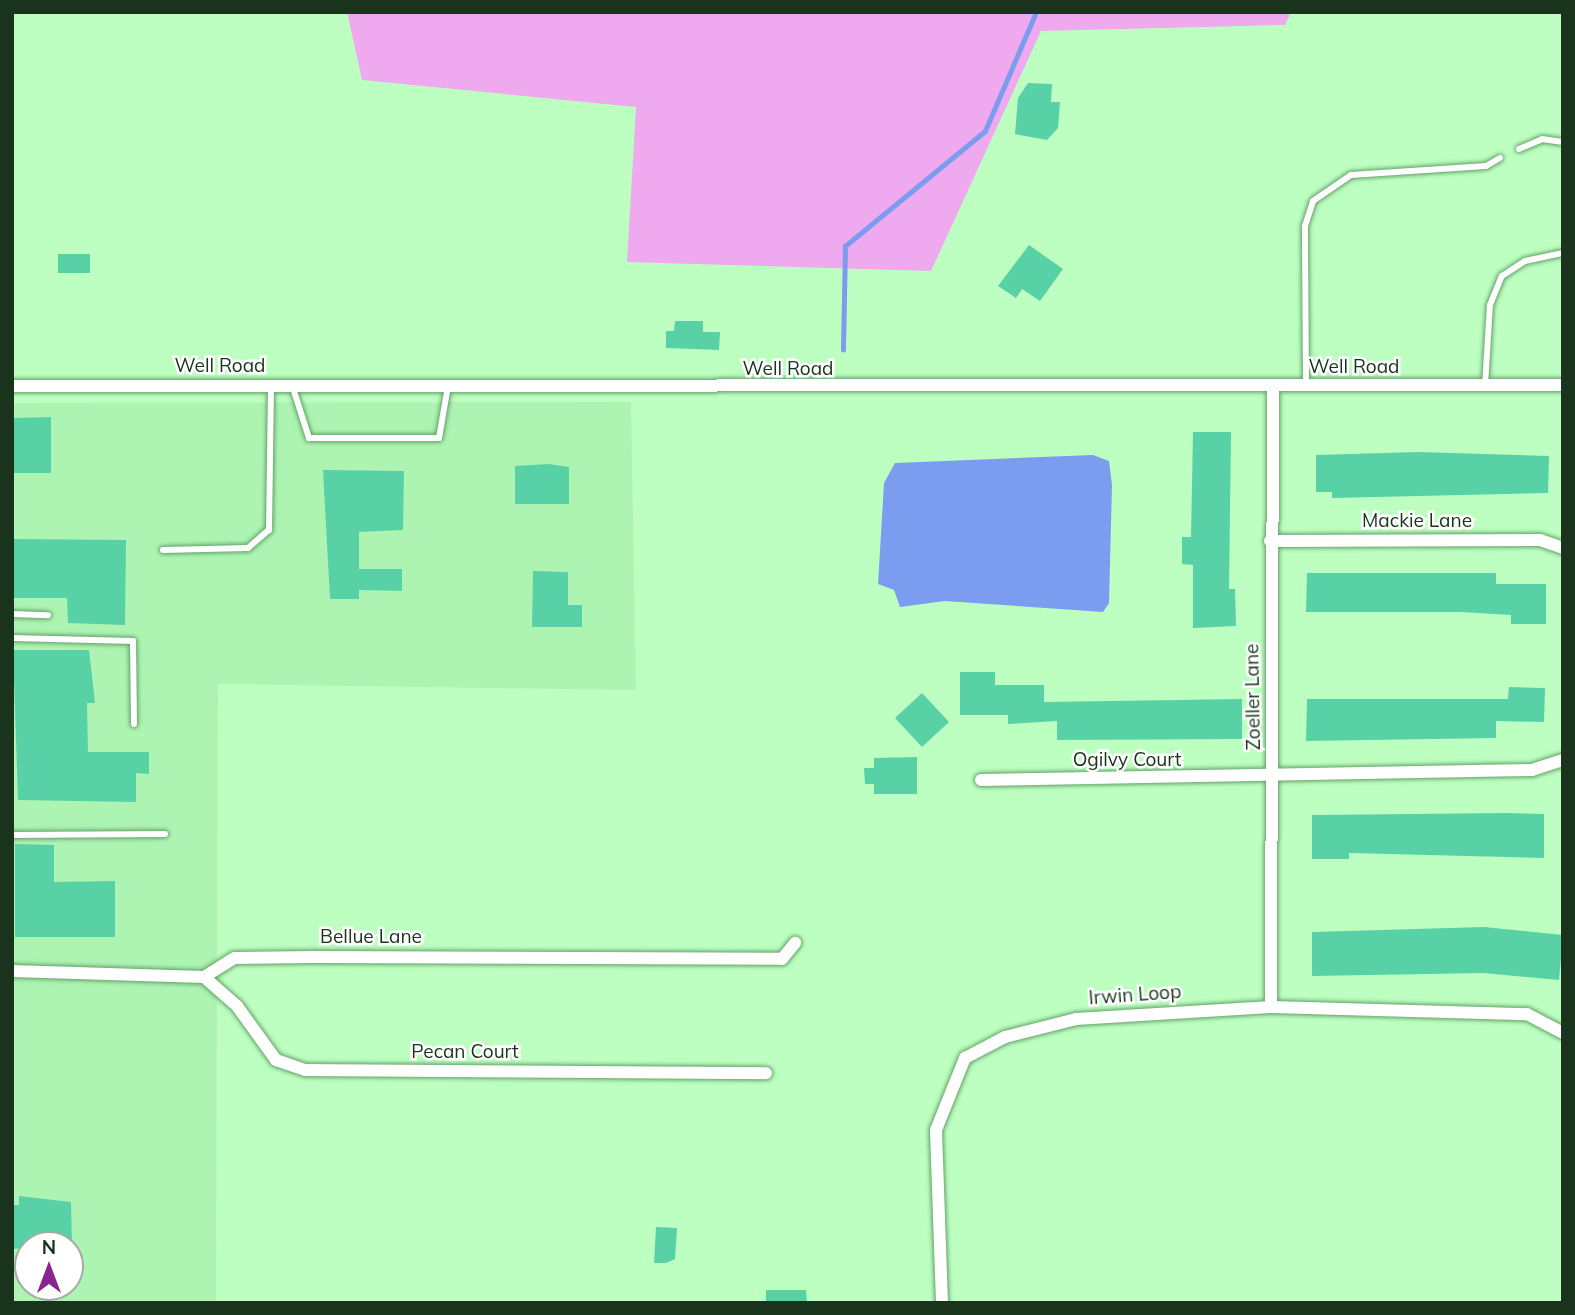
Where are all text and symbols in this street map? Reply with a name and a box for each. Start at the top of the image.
street label: Well Road [175,355,265,377]
street label: Well Road [1309,356,1399,378]
street label: Well Road [743,358,833,380]
street label: Mackie Lane [1362,510,1472,532]
street label: Zoeller Lane [1241,643,1265,751]
street label: Ogilvy Court [1073,749,1181,771]
street label: Bellue Lane [320,926,422,948]
street label: Irwin Loop [1088,980,1182,1010]
street label: Pecan Court [411,1041,519,1063]
north arrow [14,1231,84,1301]
text: N [42,1235,56,1259]

